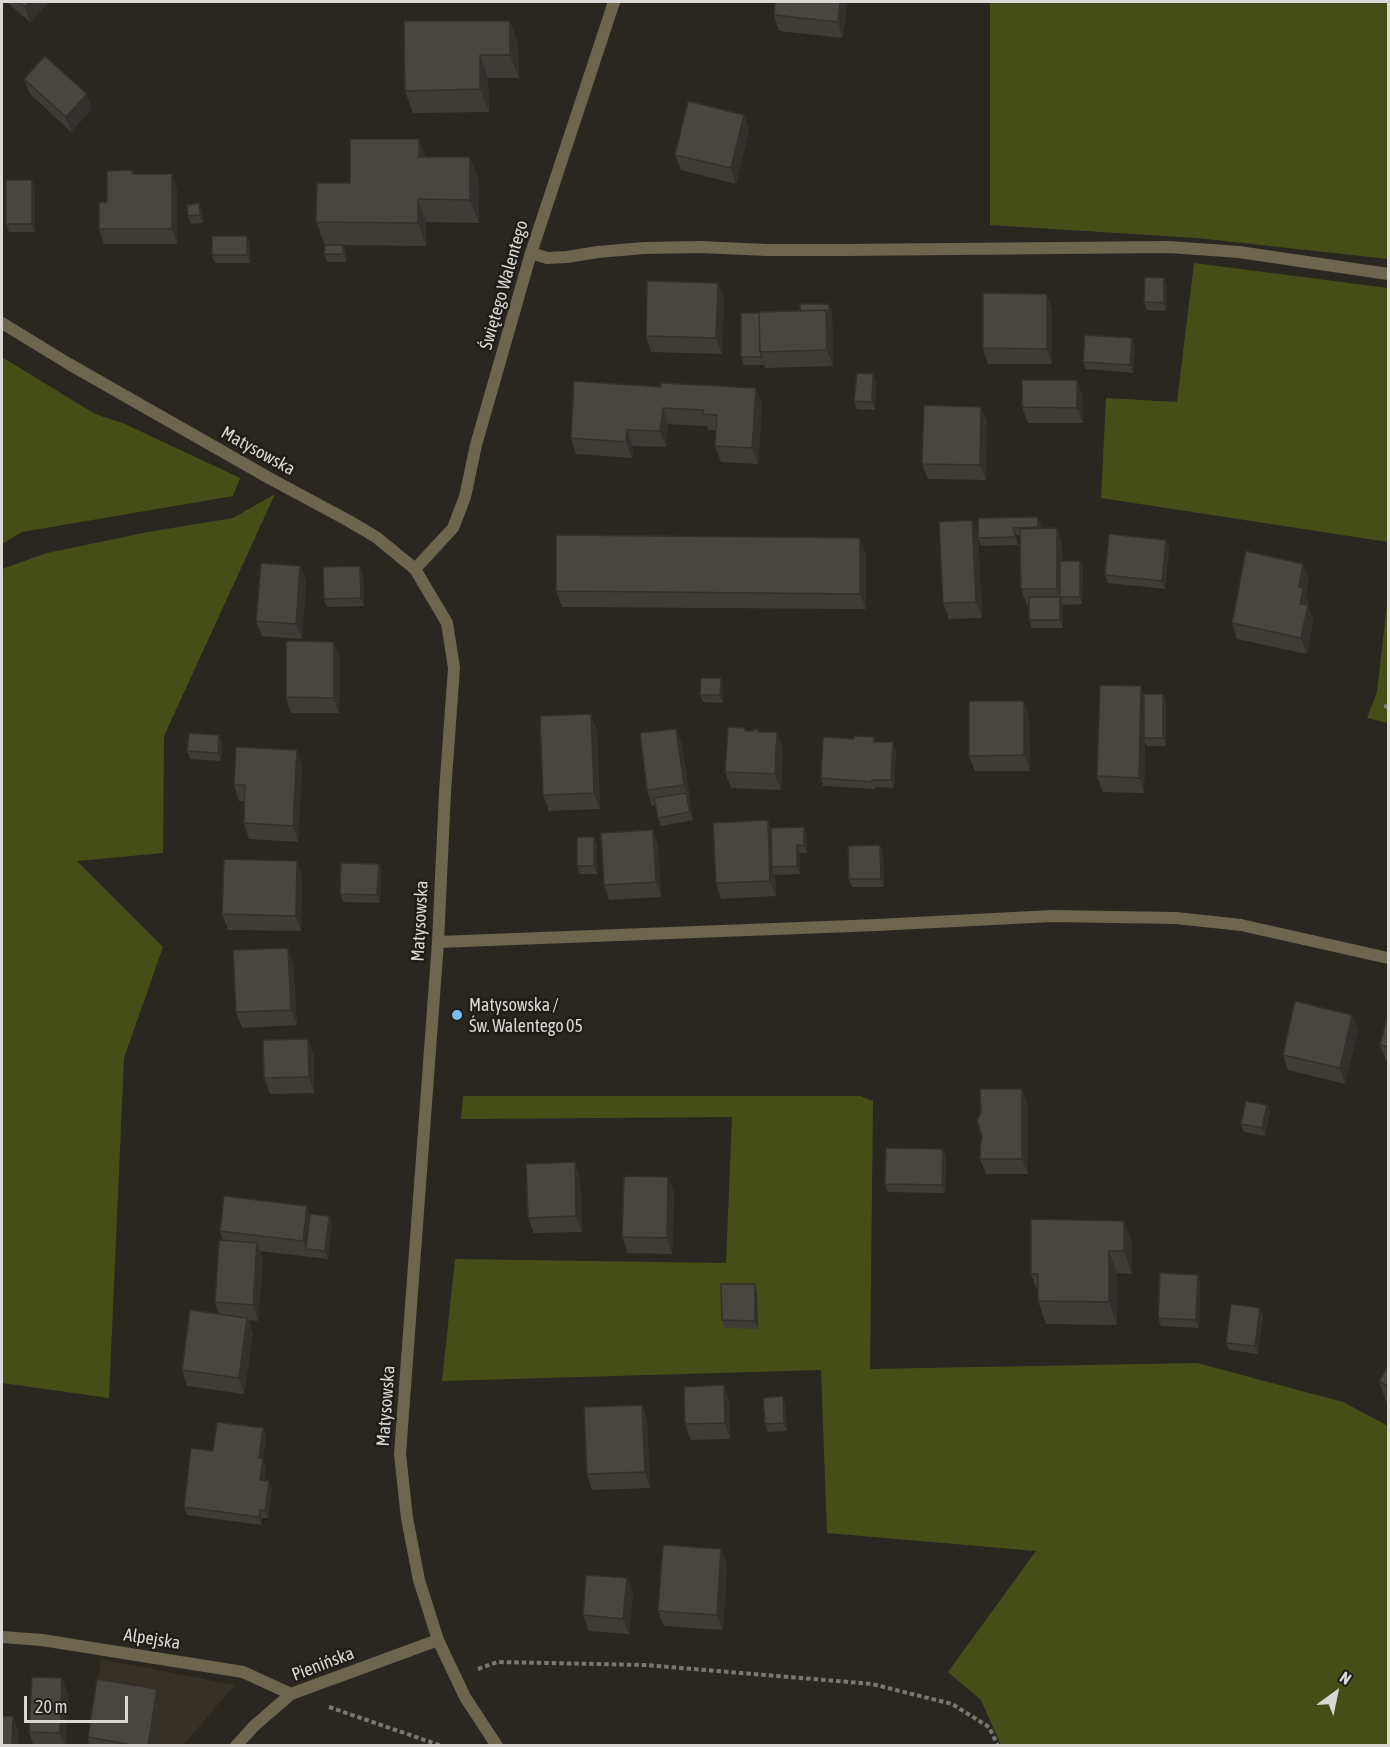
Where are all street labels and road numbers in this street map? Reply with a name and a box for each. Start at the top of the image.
street label: Świętego Walentego [475,218,533,352]
street label: Matysowska [217,422,299,480]
street label: Matysowska [407,880,433,962]
street label: Matysowska [372,1365,400,1447]
street label: Alpejska [122,1624,182,1654]
street label: Pienińska [289,1642,357,1686]

